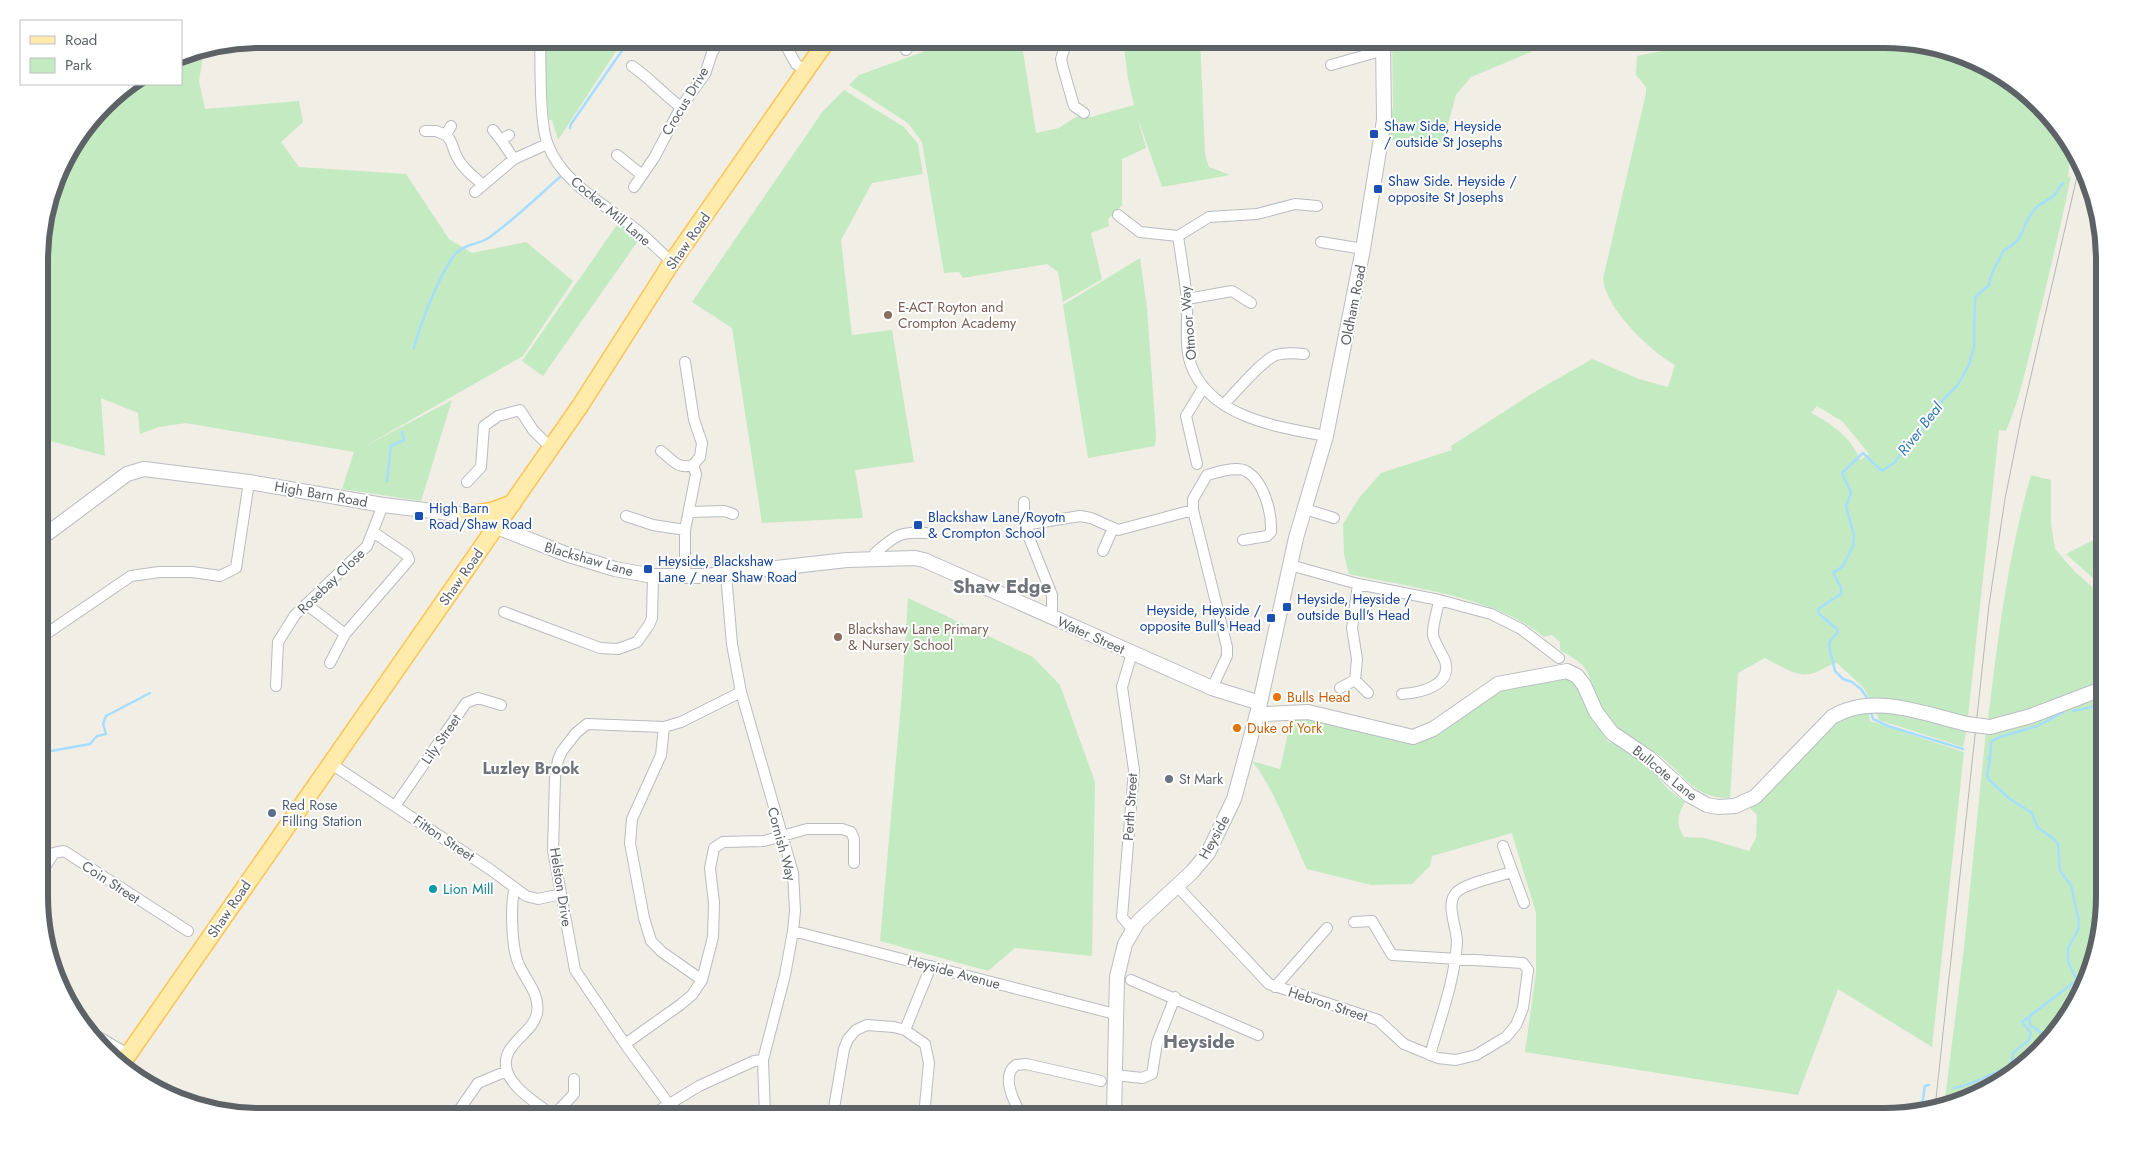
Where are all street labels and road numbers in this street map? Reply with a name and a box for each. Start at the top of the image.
street label: Crocus Drive [657,63,713,139]
street label: Cocker Mill Lane [567,171,655,251]
street label: Shaw Road [661,208,715,274]
street label: Oldham Road [1335,263,1371,347]
street label: Otmoor Way [1175,284,1201,361]
street label: High Barn Road [273,476,369,512]
street label: Blackshaw Lane [542,537,636,581]
street label: Rosebay Close [293,544,369,618]
street label: Shaw Road [434,544,488,610]
street label: Water Street [1054,611,1129,659]
street label: Lily Street [416,709,466,768]
street label: Bullcote Lane [1628,741,1702,805]
street label: Perth Street [1118,772,1142,841]
street label: Cornish Way [763,805,802,884]
street label: Fitton Street [409,810,479,866]
street label: Heyside [1194,811,1234,863]
street label: Helston Drive [545,846,577,928]
street label: Coin Street [78,856,145,909]
street label: Shaw Road [202,876,256,942]
street label: Heyside Avenue [905,950,1003,994]
street label: Hebron Street [1286,982,1371,1026]

